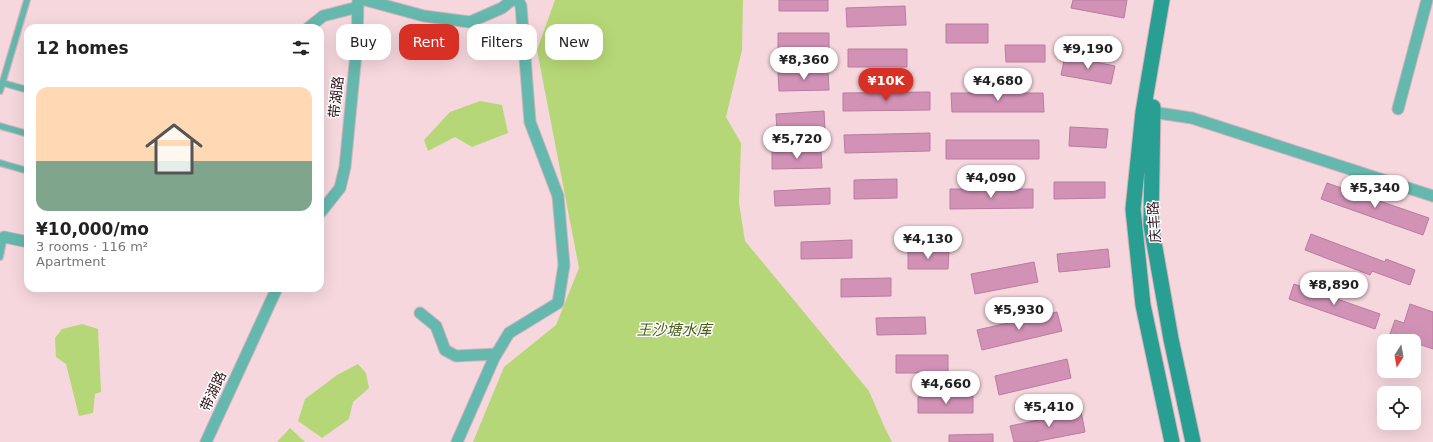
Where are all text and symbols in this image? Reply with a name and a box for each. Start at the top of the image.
chip: Buy [336,24,391,60]
chip: Rent [399,24,459,60]
chip: Filters [467,24,537,60]
chip: New [545,24,603,60]
pin: ¥9,190 [1055,36,1121,70]
icon: filters [290,37,312,59]
text: 12 homes [36,38,129,58]
text: ¥9,190 [1063,41,1113,56]
pin: ¥8,360 [771,47,837,81]
text: ¥8,360 [779,52,829,67]
pin: ¥10K [862,68,910,102]
pin: ¥4,680 [965,68,1031,102]
text: ¥10K [867,73,905,88]
text: ¥4,680 [973,73,1023,88]
street label: 带湖路 [326,75,346,119]
icon: home [138,113,210,185]
pin: ¥5,720 [764,126,830,160]
text: ¥5,720 [772,131,822,146]
pin: ¥4,090 [958,165,1024,199]
text: ¥4,090 [966,170,1016,185]
pin: ¥5,340 [1342,175,1408,209]
text: ¥5,340 [1350,180,1400,195]
street label: 庆丰路 [1145,200,1163,244]
text: ¥10,000/mo [36,219,149,239]
pin: ¥4,130 [895,226,961,260]
text: ¥4,130 [903,231,953,246]
text: 3 rooms · 116 m² [36,239,148,254]
text: Apartment [36,254,106,269]
pin: ¥8,890 [1301,272,1367,306]
text: ¥8,890 [1309,277,1359,292]
pin: ¥5,930 [986,297,1052,331]
text: ¥5,930 [994,302,1044,317]
water label: 王沙塘水库 [636,321,714,339]
north arrow [1377,334,1421,378]
map controls [1377,334,1421,430]
street label: 带湖路 [197,369,229,413]
pin: ¥4,660 [913,371,979,405]
text: ¥4,660 [921,376,971,391]
button: locate [1377,386,1421,430]
pin: ¥5,410 [1016,394,1082,428]
text: ¥5,410 [1024,399,1074,414]

